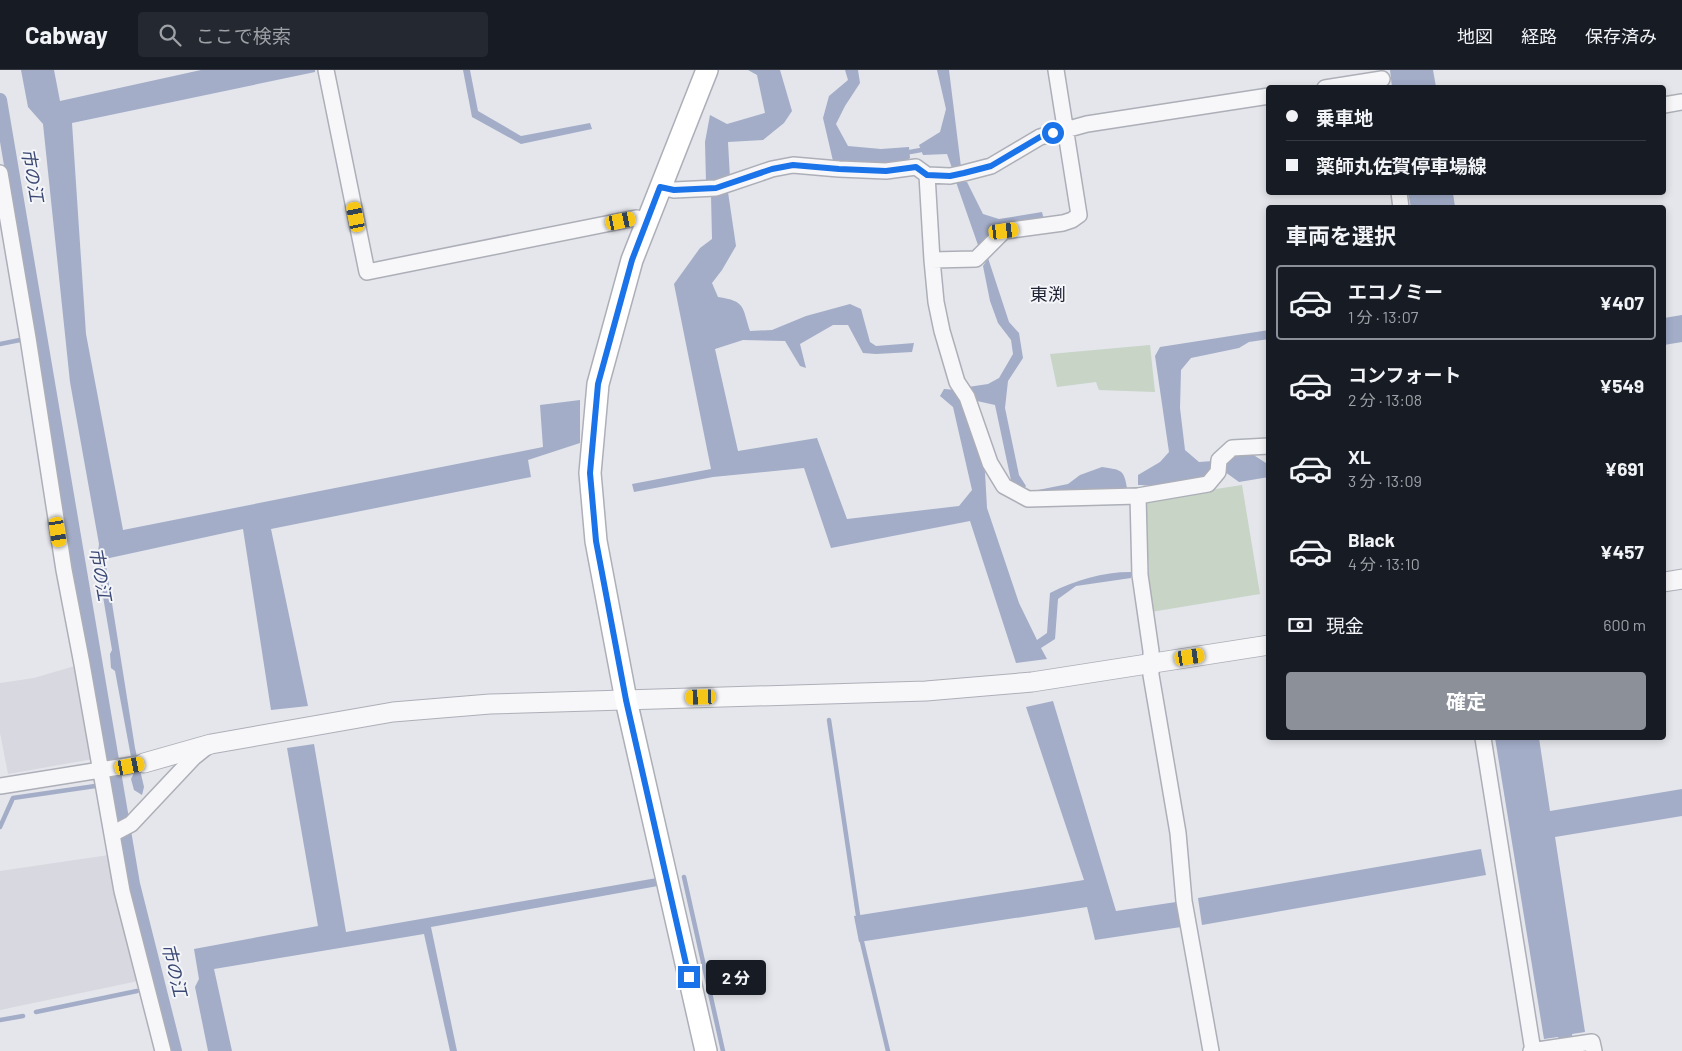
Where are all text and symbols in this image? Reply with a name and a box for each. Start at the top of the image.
search box [138,12,488,57]
text: Cabway [25,20,108,49]
icon: search [156,21,184,49]
text: ここで検索 [196,24,291,47]
text: 地図 [1457,25,1493,47]
text: 経路 [1521,25,1557,47]
text: 保存済み [1585,25,1657,47]
text: 乗車地 [1316,106,1373,129]
route start [1042,122,1064,144]
water label: 市の江 [17,146,49,205]
text: 薬師丸佐賀停車場線 [1316,154,1487,177]
car [345,201,366,233]
car [604,211,637,231]
car [988,222,1019,240]
text: 車両を選択 [1286,222,1396,248]
icon: car [1288,280,1333,325]
text: エコノミー [1348,280,1443,303]
district label: 東渕 [1030,283,1066,305]
text: ¥407 [1599,291,1644,314]
text: 1 分 · 13:07 [1348,307,1418,326]
icon: car [1288,363,1333,408]
text: コンフォート [1348,363,1461,386]
text: ¥549 [1599,374,1644,397]
text: 2 分 · 13:08 [1348,390,1422,409]
text: XL [1348,445,1371,468]
icon: car [1288,446,1333,491]
text: ¥691 [1604,457,1644,480]
text: 3 分 · 13:09 [1348,471,1422,490]
car [48,516,67,548]
text: Black [1348,528,1395,551]
icon: car [1288,529,1333,574]
text: ¥457 [1600,540,1644,563]
water label: 市の江 [85,545,117,604]
text: 4 分 · 13:10 [1348,554,1420,573]
icon: cash [1286,611,1314,639]
text: 現金 [1326,614,1364,637]
text: 600 m [1603,615,1646,634]
car [1174,647,1205,667]
button: 確定 [1286,672,1646,730]
car [685,689,716,705]
car [113,756,146,776]
water label: 市の江 [158,941,193,1001]
callout: 2 分 [706,960,766,994]
route end [678,966,700,988]
text: 2 分 [722,968,750,987]

